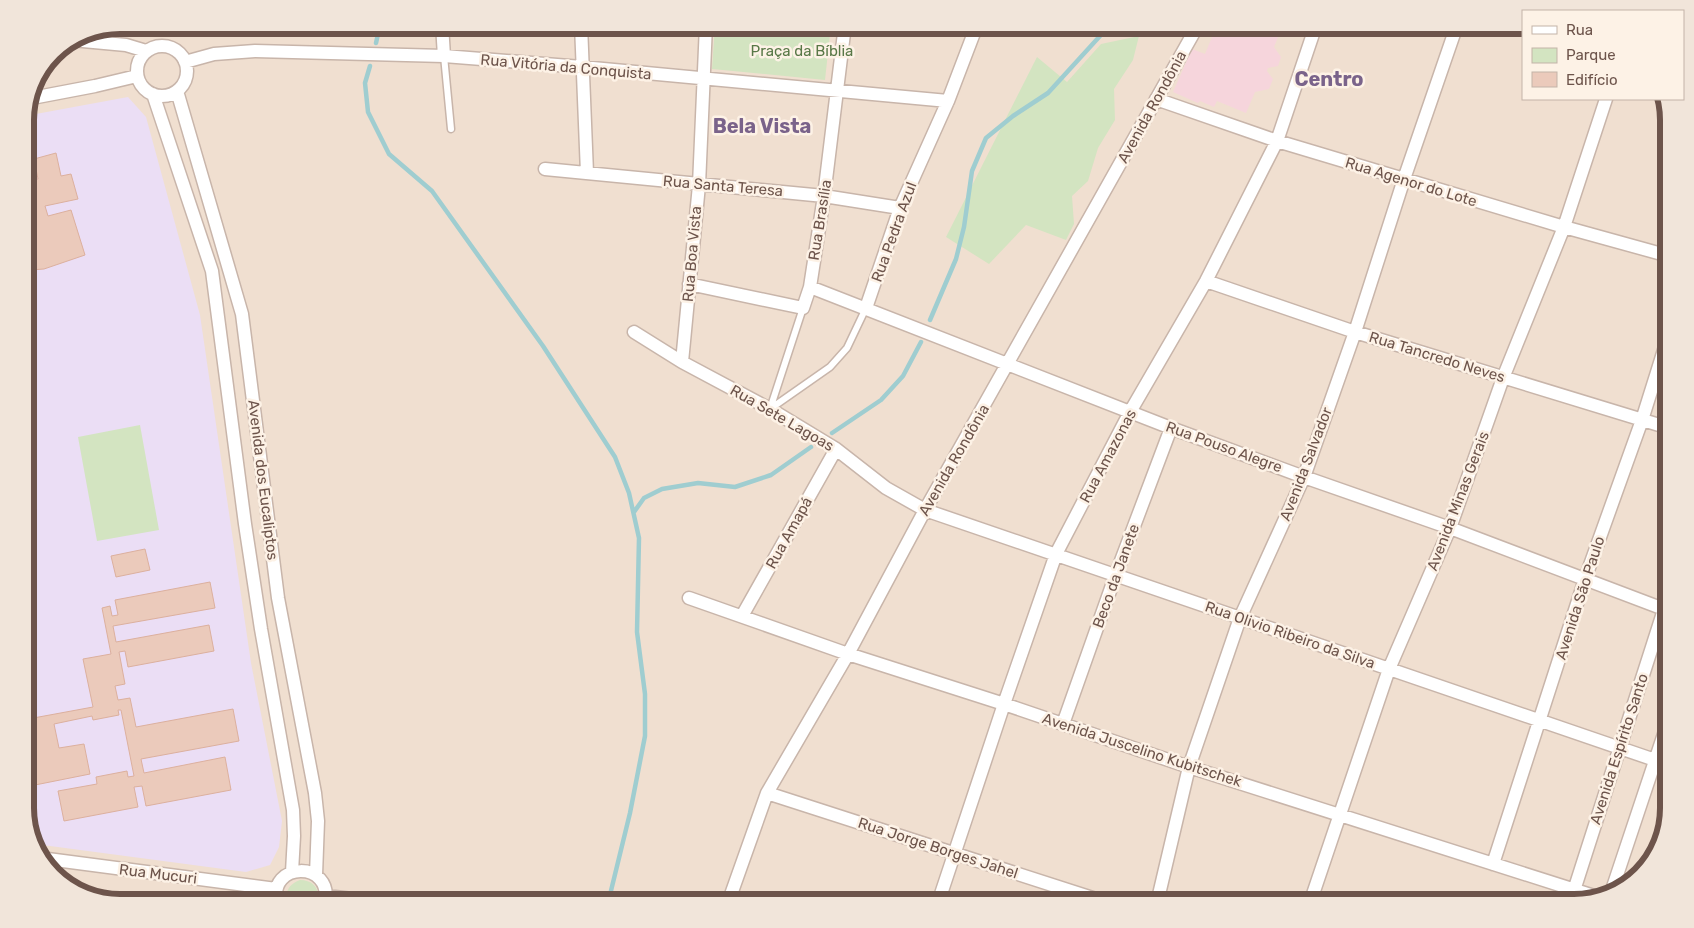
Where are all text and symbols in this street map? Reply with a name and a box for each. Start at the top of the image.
legend [1522,10,1684,100]
text: Rua [1566,21,1593,39]
park label: Praça da Bíblia [751,42,853,60]
text: Parque [1566,46,1616,64]
street label: Avenida Rondônia [1114,48,1190,166]
street label: Rua Vitória da Conquista [480,51,652,83]
district label: Centro [1294,67,1364,91]
text: Edifício [1566,71,1618,89]
district label: Bela Vista [713,114,811,138]
street label: Rua Agenor do Lote [1343,153,1479,211]
street label: Rua Santa Teresa [662,172,784,200]
street label: Rua Brasília [805,178,835,262]
street label: Rua Pedra Azul [868,180,920,284]
street label: Rua Boa Vista [679,205,705,303]
street label: Rua Tancredo Neves [1367,328,1507,386]
street label: Rua Sete Lagoas [727,381,837,455]
street label: Avenida dos Eucaliptos [244,399,282,562]
street label: Avenida Rondônia [915,401,993,519]
street label: Avenida Salvador [1276,404,1336,523]
street label: Rua Amazonas [1076,406,1140,506]
street label: Rua Pouso Alegre [1163,418,1285,476]
street label: Avenida Minas Gerais [1423,429,1493,573]
street label: Rua Amapá [762,494,816,572]
street label: Beco da Janete [1089,522,1143,630]
street label: Avenida São Paulo [1552,534,1608,662]
street label: Rua Olivio Ribeiro da Silva [1203,597,1377,673]
street label: Avenida Espírito Santo [1586,671,1652,827]
street label: Avenida Juscelino Kubitschek [1040,709,1244,791]
street label: Rua Jorge Borges Jahel [856,814,1020,882]
street label: Rua Mucuri [118,860,198,888]

